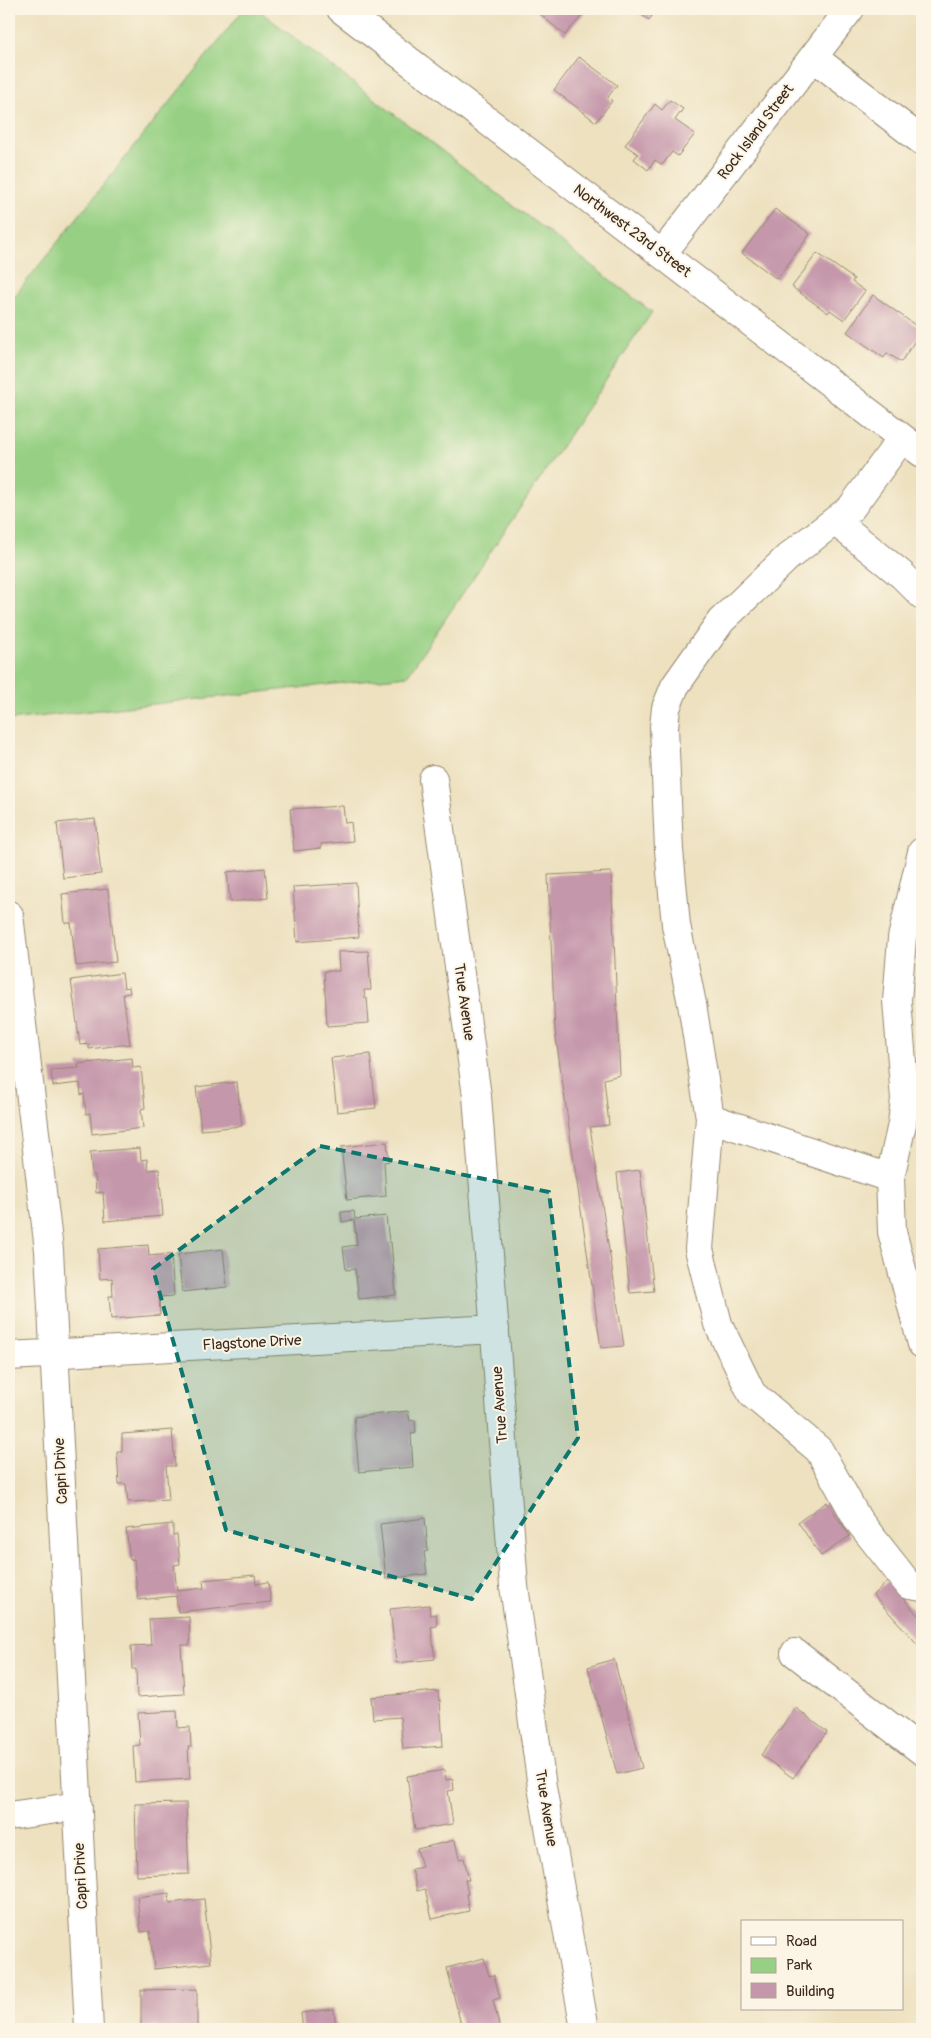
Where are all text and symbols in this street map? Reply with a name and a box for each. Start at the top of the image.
street label: Rock Island Street [714,80,799,184]
street label: Northwest 23rd Street [569,180,695,282]
street label: True Avenue [449,962,479,1042]
street label: Flagstone Drive [202,1331,302,1355]
street label: True Avenue [488,1365,512,1444]
street label: Capri Drive [50,1437,72,1505]
street label: True Avenue [531,1768,562,1848]
street label: Capri Drive [70,1842,92,1910]
legend [741,1920,904,2010]
text: Road [786,1932,817,1951]
text: Park [786,1956,813,1975]
text: Building [786,1982,834,2001]

